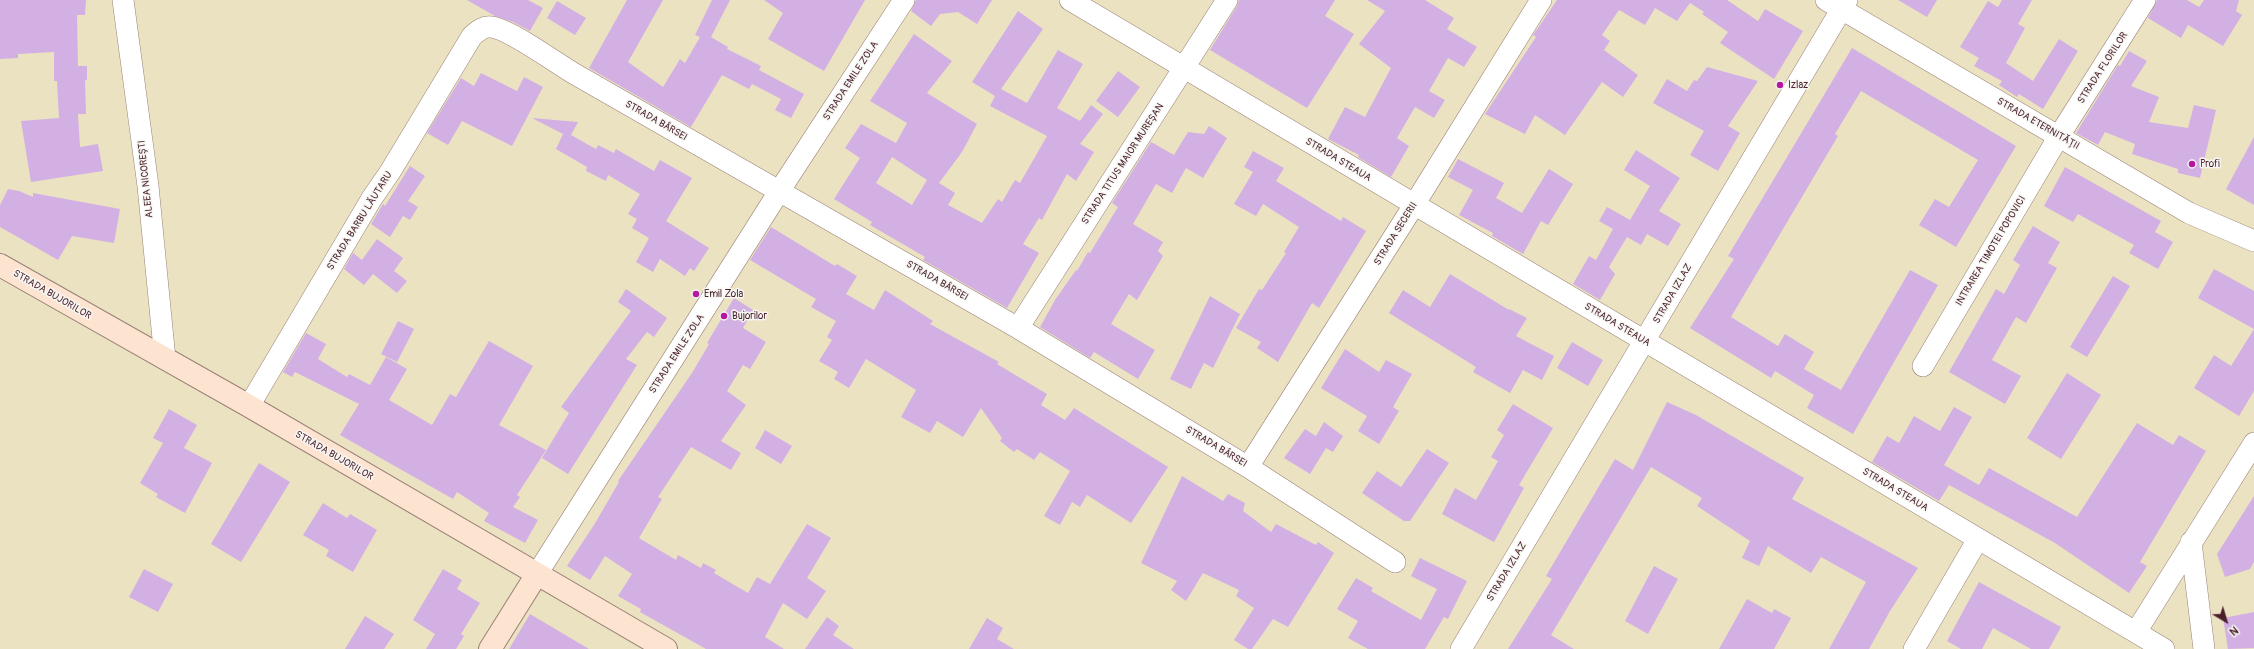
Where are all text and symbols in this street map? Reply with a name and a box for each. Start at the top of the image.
street label: STRADA FLORILOR [2075,30,2131,106]
street label: STRADA EMILE ZOLA [821,39,881,123]
place label: Izlaz [1788,79,1808,91]
marker: Izlaz [1775,80,1785,90]
street label: STRADA ETERNITĂȚII [1995,95,2081,153]
street label: STRADA BÂRSEI [623,98,689,144]
street label: STRADA TITUS MAIOR MUREȘAN [1079,101,1167,227]
street label: STRADA STEAUA [1303,136,1373,184]
street label: ALEEA NICOREȘTI [136,139,156,219]
place label: Profi [2200,158,2220,170]
marker: Profi [2187,159,2197,169]
street label: STRADA BARBU LĂUTARU [325,169,395,273]
street label: INTRAREA TIMOTEI POPOVICI [1953,194,2029,308]
street label: STRADA SECERII [1372,200,1420,268]
street label: STRADA BÂRSEI [904,258,970,304]
street label: STRADA IZLAZ [1651,262,1695,326]
street label: STRADA BUJORILOR [11,268,93,322]
place label: Emil Zola [704,288,743,300]
marker: Emil Zola [691,289,701,299]
street label: STRADA STEAUA [1582,301,1652,349]
place label: Bujorilor [732,310,767,322]
marker: Bujorilor [719,311,729,321]
street label: STRADA EMILE ZOLA [647,312,707,396]
street label: STRADA BÂRSEI [1183,424,1249,470]
street label: STRADA BUJORILOR [293,429,375,483]
street label: STRADA STEAUA [1860,466,1930,514]
street label: STRADA IZLAZ [1485,540,1529,604]
north arrow [2206,601,2246,641]
text: N [2227,623,2241,638]

